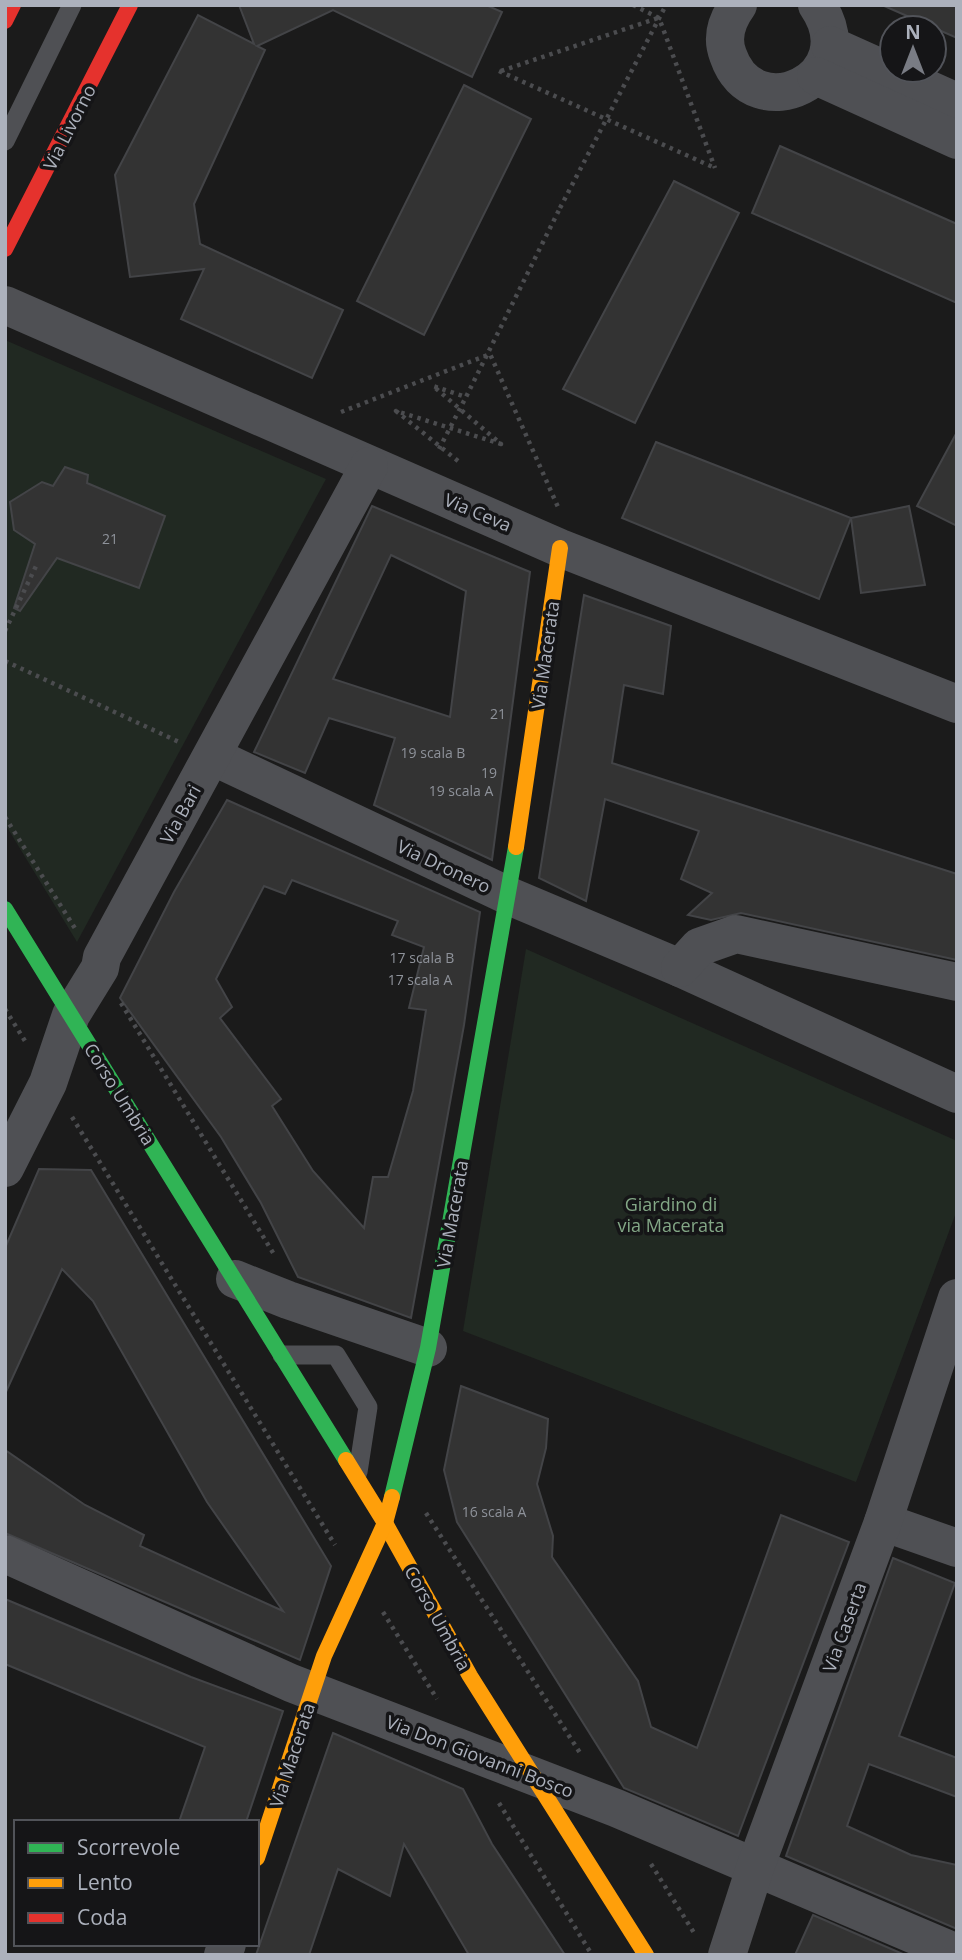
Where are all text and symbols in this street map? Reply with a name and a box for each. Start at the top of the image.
north arrow [878,14,948,84]
text: N [905,19,921,45]
street label: Via Livorno [37,80,101,174]
street label: Via Ceva [441,487,515,537]
house number: 21 [102,529,118,548]
street label: Via Macerata [526,600,564,710]
house number: 21 [490,704,506,723]
house number: 19 scala B [401,743,465,762]
house number: 19 [481,763,497,782]
street label: Via Bari [154,780,206,848]
house number: 19 scala A [429,781,493,800]
street label: Via Dronero [393,834,495,898]
house number: 17 scala B [390,948,454,967]
house number: 17 scala A [388,970,452,989]
street label: Corso Umbria [79,1038,161,1150]
street label: Via Macerata [431,1158,473,1270]
park label: Giardino di via Macerata [618,1192,724,1237]
house number: 16 scala A [462,1502,526,1521]
street label: Corso Umbria [399,1561,477,1675]
street label: Via Caserta [817,1579,871,1675]
street label: Via Macerata [264,1700,320,1810]
street label: Via Don Giovanni Bosco [383,1709,577,1803]
legend [14,1820,259,1946]
text: Scorrevole [77,1833,180,1861]
text: Lento [77,1868,133,1896]
text: Coda [77,1903,127,1931]

